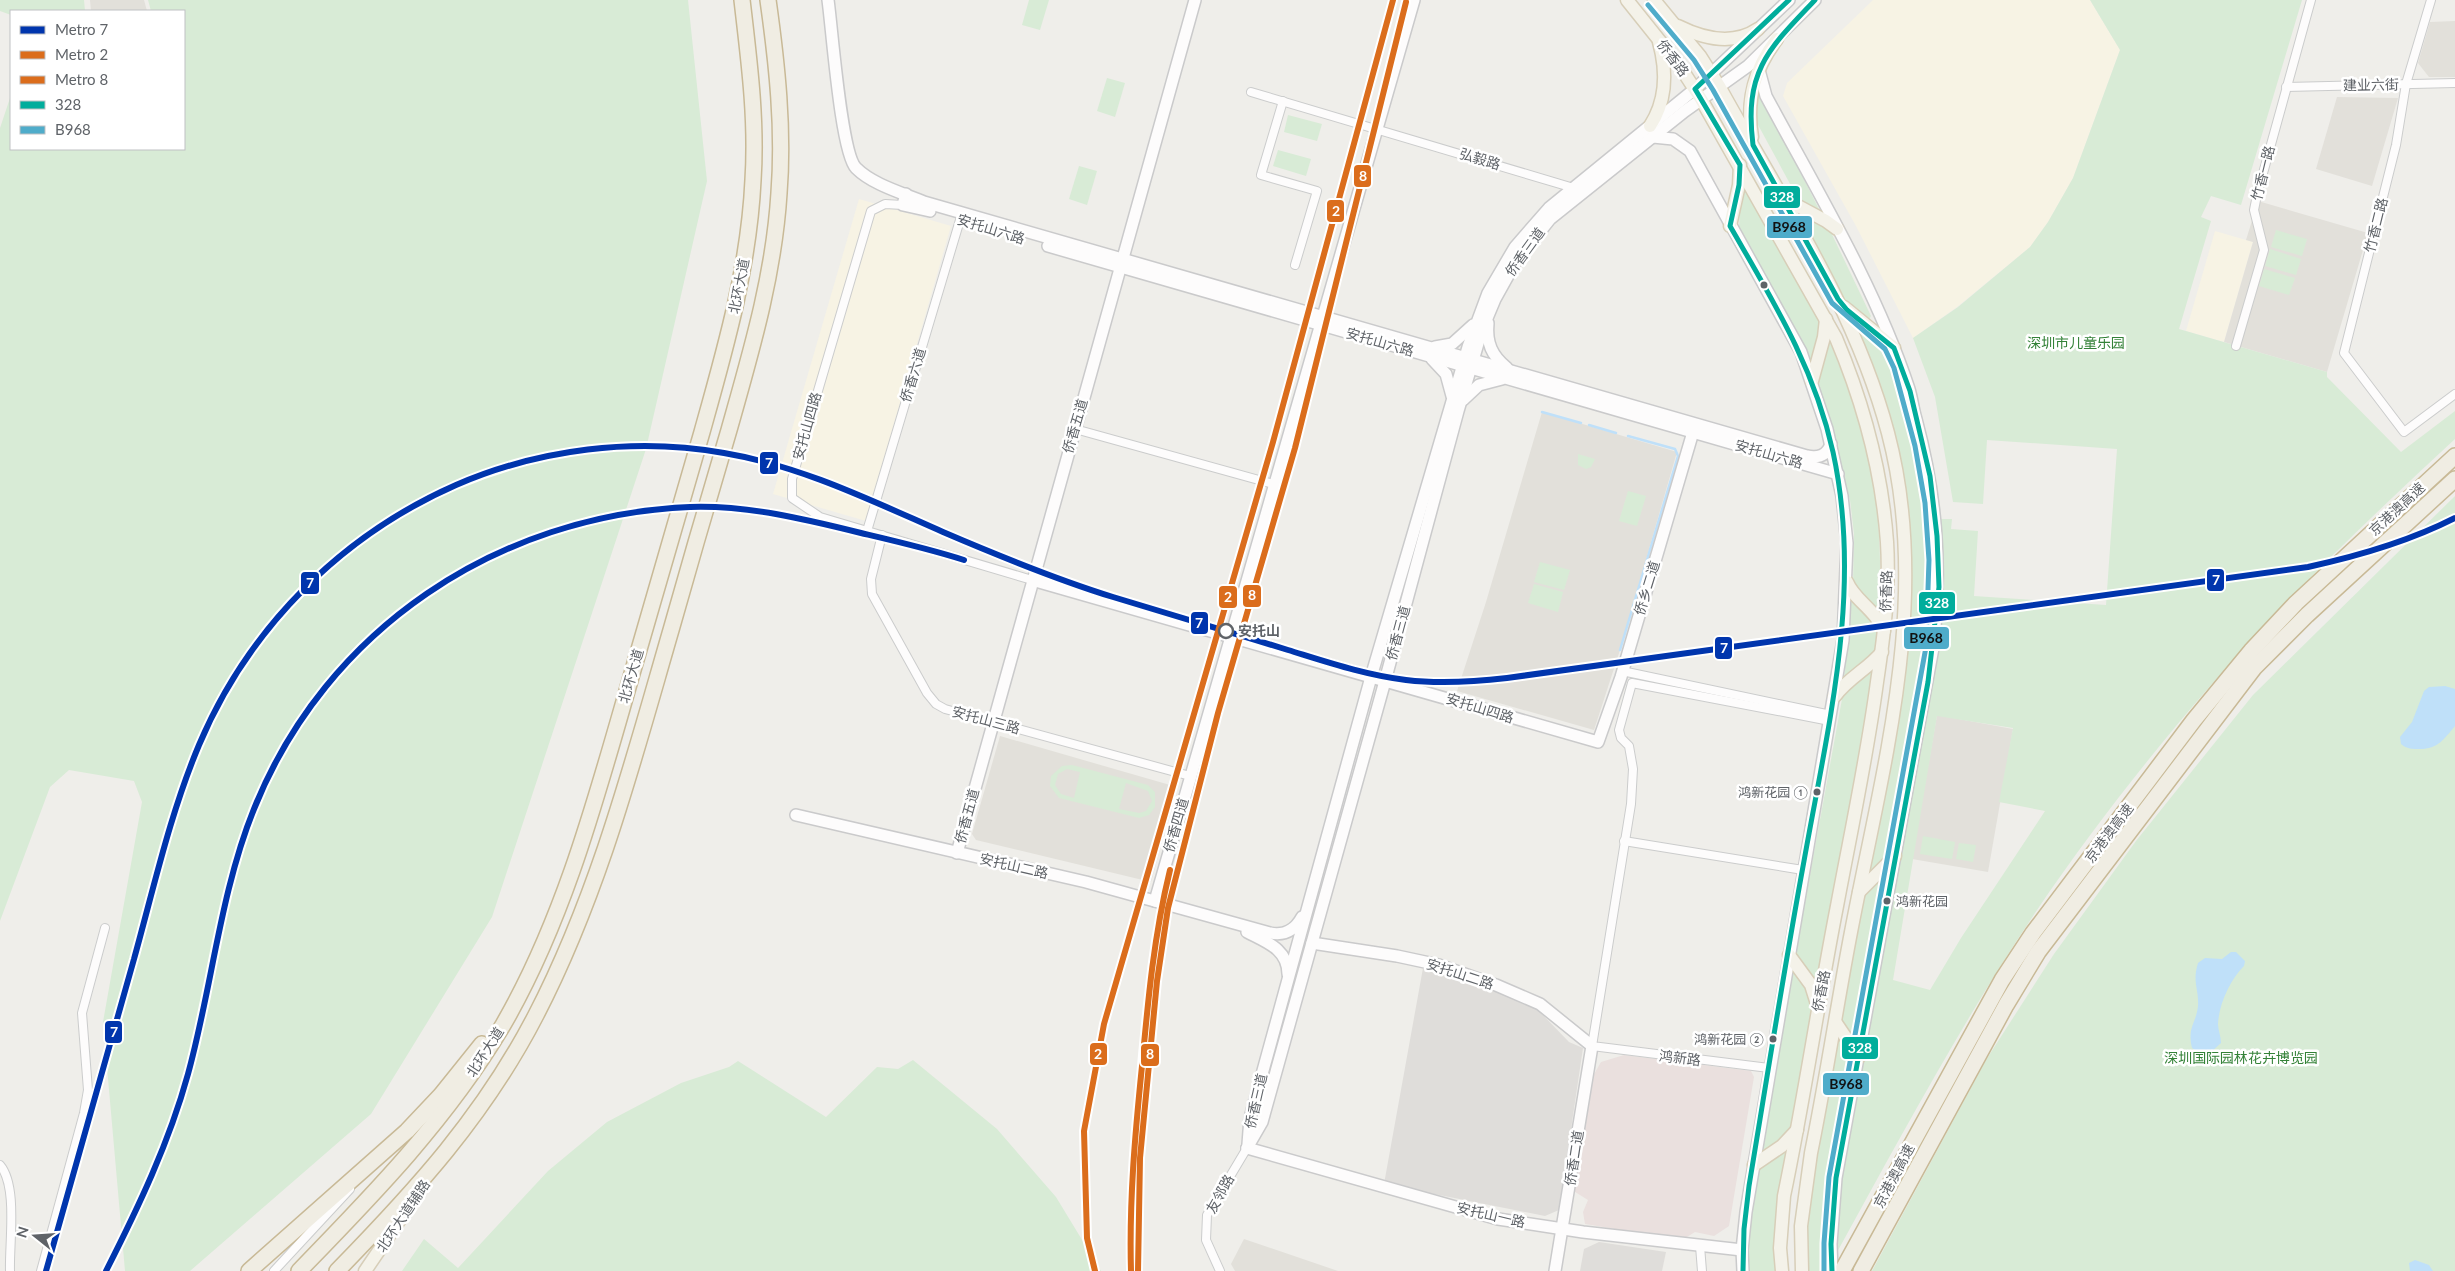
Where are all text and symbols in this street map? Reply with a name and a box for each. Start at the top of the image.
legend [10,10,185,150]
text: Metro 7 [55,20,108,38]
street label: 侨香路 [1654,36,1693,80]
text: Metro 2 [55,45,108,63]
text: Metro 8 [55,70,108,88]
street label: 建业六街 [2343,76,2399,93]
text: 328 [55,95,81,113]
text: B968 [55,120,91,138]
street label: 弘毅路 [1458,144,1503,173]
street label: 竹香一路 [2247,144,2278,202]
line badge: 8 [1353,164,1372,188]
text: 8 [1359,167,1367,184]
line badge: 328 [1763,185,1801,209]
text: 328 [1770,188,1794,205]
street label: 竹香二路 [2360,196,2391,254]
line badge: 2 [1326,199,1345,223]
text: 2 [1332,202,1340,219]
street label: 安托山六路 [955,210,1027,247]
line badge: B968 [1766,215,1813,239]
text: B968 [1772,218,1806,235]
street label: 侨香三道 [1501,224,1548,279]
street label: 北环大道 [725,257,752,315]
unlabelled marker [1759,280,1769,290]
street label: 安托山六路 [1344,324,1416,359]
park label: 深圳市儿童乐园 [2027,334,2125,351]
street label: 侨香六道 [896,346,929,404]
street label: 安托山四路 [789,390,824,462]
street label: 侨香五道 [1059,397,1090,455]
street label: 安托山六路 [1733,436,1805,471]
line badge: 7 [759,451,779,475]
text: 7 [765,454,773,471]
street label: 京港澳高速 [2365,479,2428,539]
street label: 侨乡二道 [1630,559,1663,617]
line badge: 7 [2206,568,2225,592]
street label: 侨香路 [1876,570,1895,612]
line badge: 7 [300,571,320,595]
text: 7 [2212,571,2220,588]
text: 7 [306,574,314,591]
line badge: 8 [1242,584,1262,608]
line badge: 2 [1218,585,1238,609]
text: 8 [1248,586,1256,603]
text: 2 [1224,588,1232,605]
line badge: 328 [1918,591,1956,615]
text: 328 [1925,594,1949,611]
street label: 侨香三道 [1382,604,1413,662]
line badge: 7 [1190,611,1209,635]
text: 7 [1195,614,1203,631]
place label: 安托山 [1238,622,1280,639]
marker: 安托山 [1218,623,1234,639]
line badge: B968 [1903,626,1950,650]
text: B968 [1909,629,1943,646]
line badge: 7 [1714,636,1733,660]
text: 7 [1720,639,1728,656]
street label: 北环大道 [615,647,646,705]
street label: 安托山四路 [1444,689,1516,726]
street label: 安托山三路 [950,702,1022,737]
place label: 鸿新花园 ① [1738,784,1808,800]
street label: 侨香五道 [951,787,982,845]
marker: 鸿新花园 ① [1812,787,1822,797]
street label: 侨香四道 [1160,796,1191,854]
street label: 京港澳高速 [2081,800,2136,866]
street label: 安托山二路 [978,849,1050,882]
place label: 鸿新花园 [1896,893,1948,909]
marker: 鸿新花园 [1882,896,1892,906]
street label: 安托山二路 [1424,955,1496,992]
street label: 侨香路 [1808,969,1833,1013]
line badge: 7 [104,1020,123,1044]
text: 7 [110,1023,118,1040]
street label: 北环大道 [462,1024,507,1080]
place label: 鸿新花园 ② [1694,1031,1764,1047]
marker: 鸿新花园 ② [1768,1034,1778,1044]
line badge: 328 [1841,1036,1879,1060]
text: 328 [1848,1039,1872,1056]
line badge: 2 [1089,1042,1108,1066]
line badge: 8 [1140,1043,1160,1067]
text: 2 [1094,1045,1102,1062]
text: 8 [1146,1045,1154,1062]
street label: 鸿新路 [1658,1047,1702,1068]
park label: 深圳国际园林花卉博览园 [2164,1049,2318,1066]
street label: 侨香三道 [1241,1072,1270,1130]
line badge: B968 [1822,1072,1870,1096]
text: B968 [1829,1075,1863,1092]
street label: 侨香二道 [1561,1129,1586,1187]
street label: 京港澳高速 [1870,1141,1917,1211]
street label: 友邻路 [1202,1171,1237,1216]
street label: 北环大道辅路 [372,1176,433,1255]
street label: 安托山一路 [1455,1198,1527,1231]
north arrow [10,1211,60,1261]
text: N [12,1224,32,1240]

